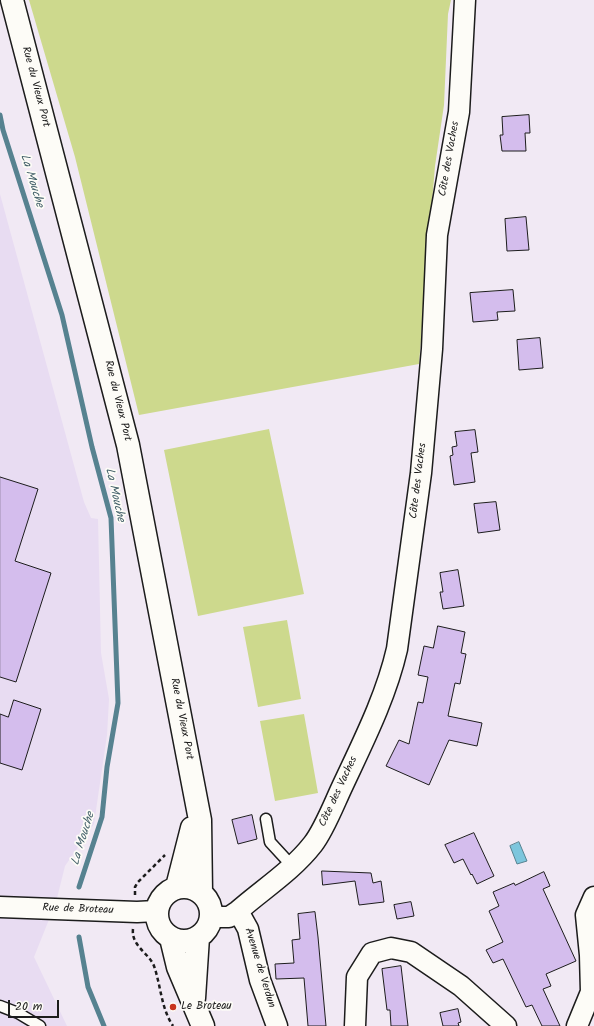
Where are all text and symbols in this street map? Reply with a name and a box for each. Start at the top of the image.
street label: Rue du Vieux Port [18,45,52,129]
street label: Côte des Vaches [437,120,463,198]
water label: La Mouche [16,153,46,209]
street label: Rue du Vieux Port [101,359,133,443]
street label: Côte des Vaches [408,442,430,520]
water label: La Mouche [101,467,127,523]
street label: Rue du Vieux Port [167,677,195,761]
street label: Côte des Vaches [317,755,361,829]
water label: La Mouche [69,811,99,867]
street label: Rue de Broteau [42,902,114,918]
street label: Avenue de Verdun [241,927,277,1009]
scale bar [10,992,61,1018]
text: 20 m [15,997,42,1016]
place label: Le Broteau [181,1000,232,1014]
marker: Le Broteau [168,1002,178,1012]

